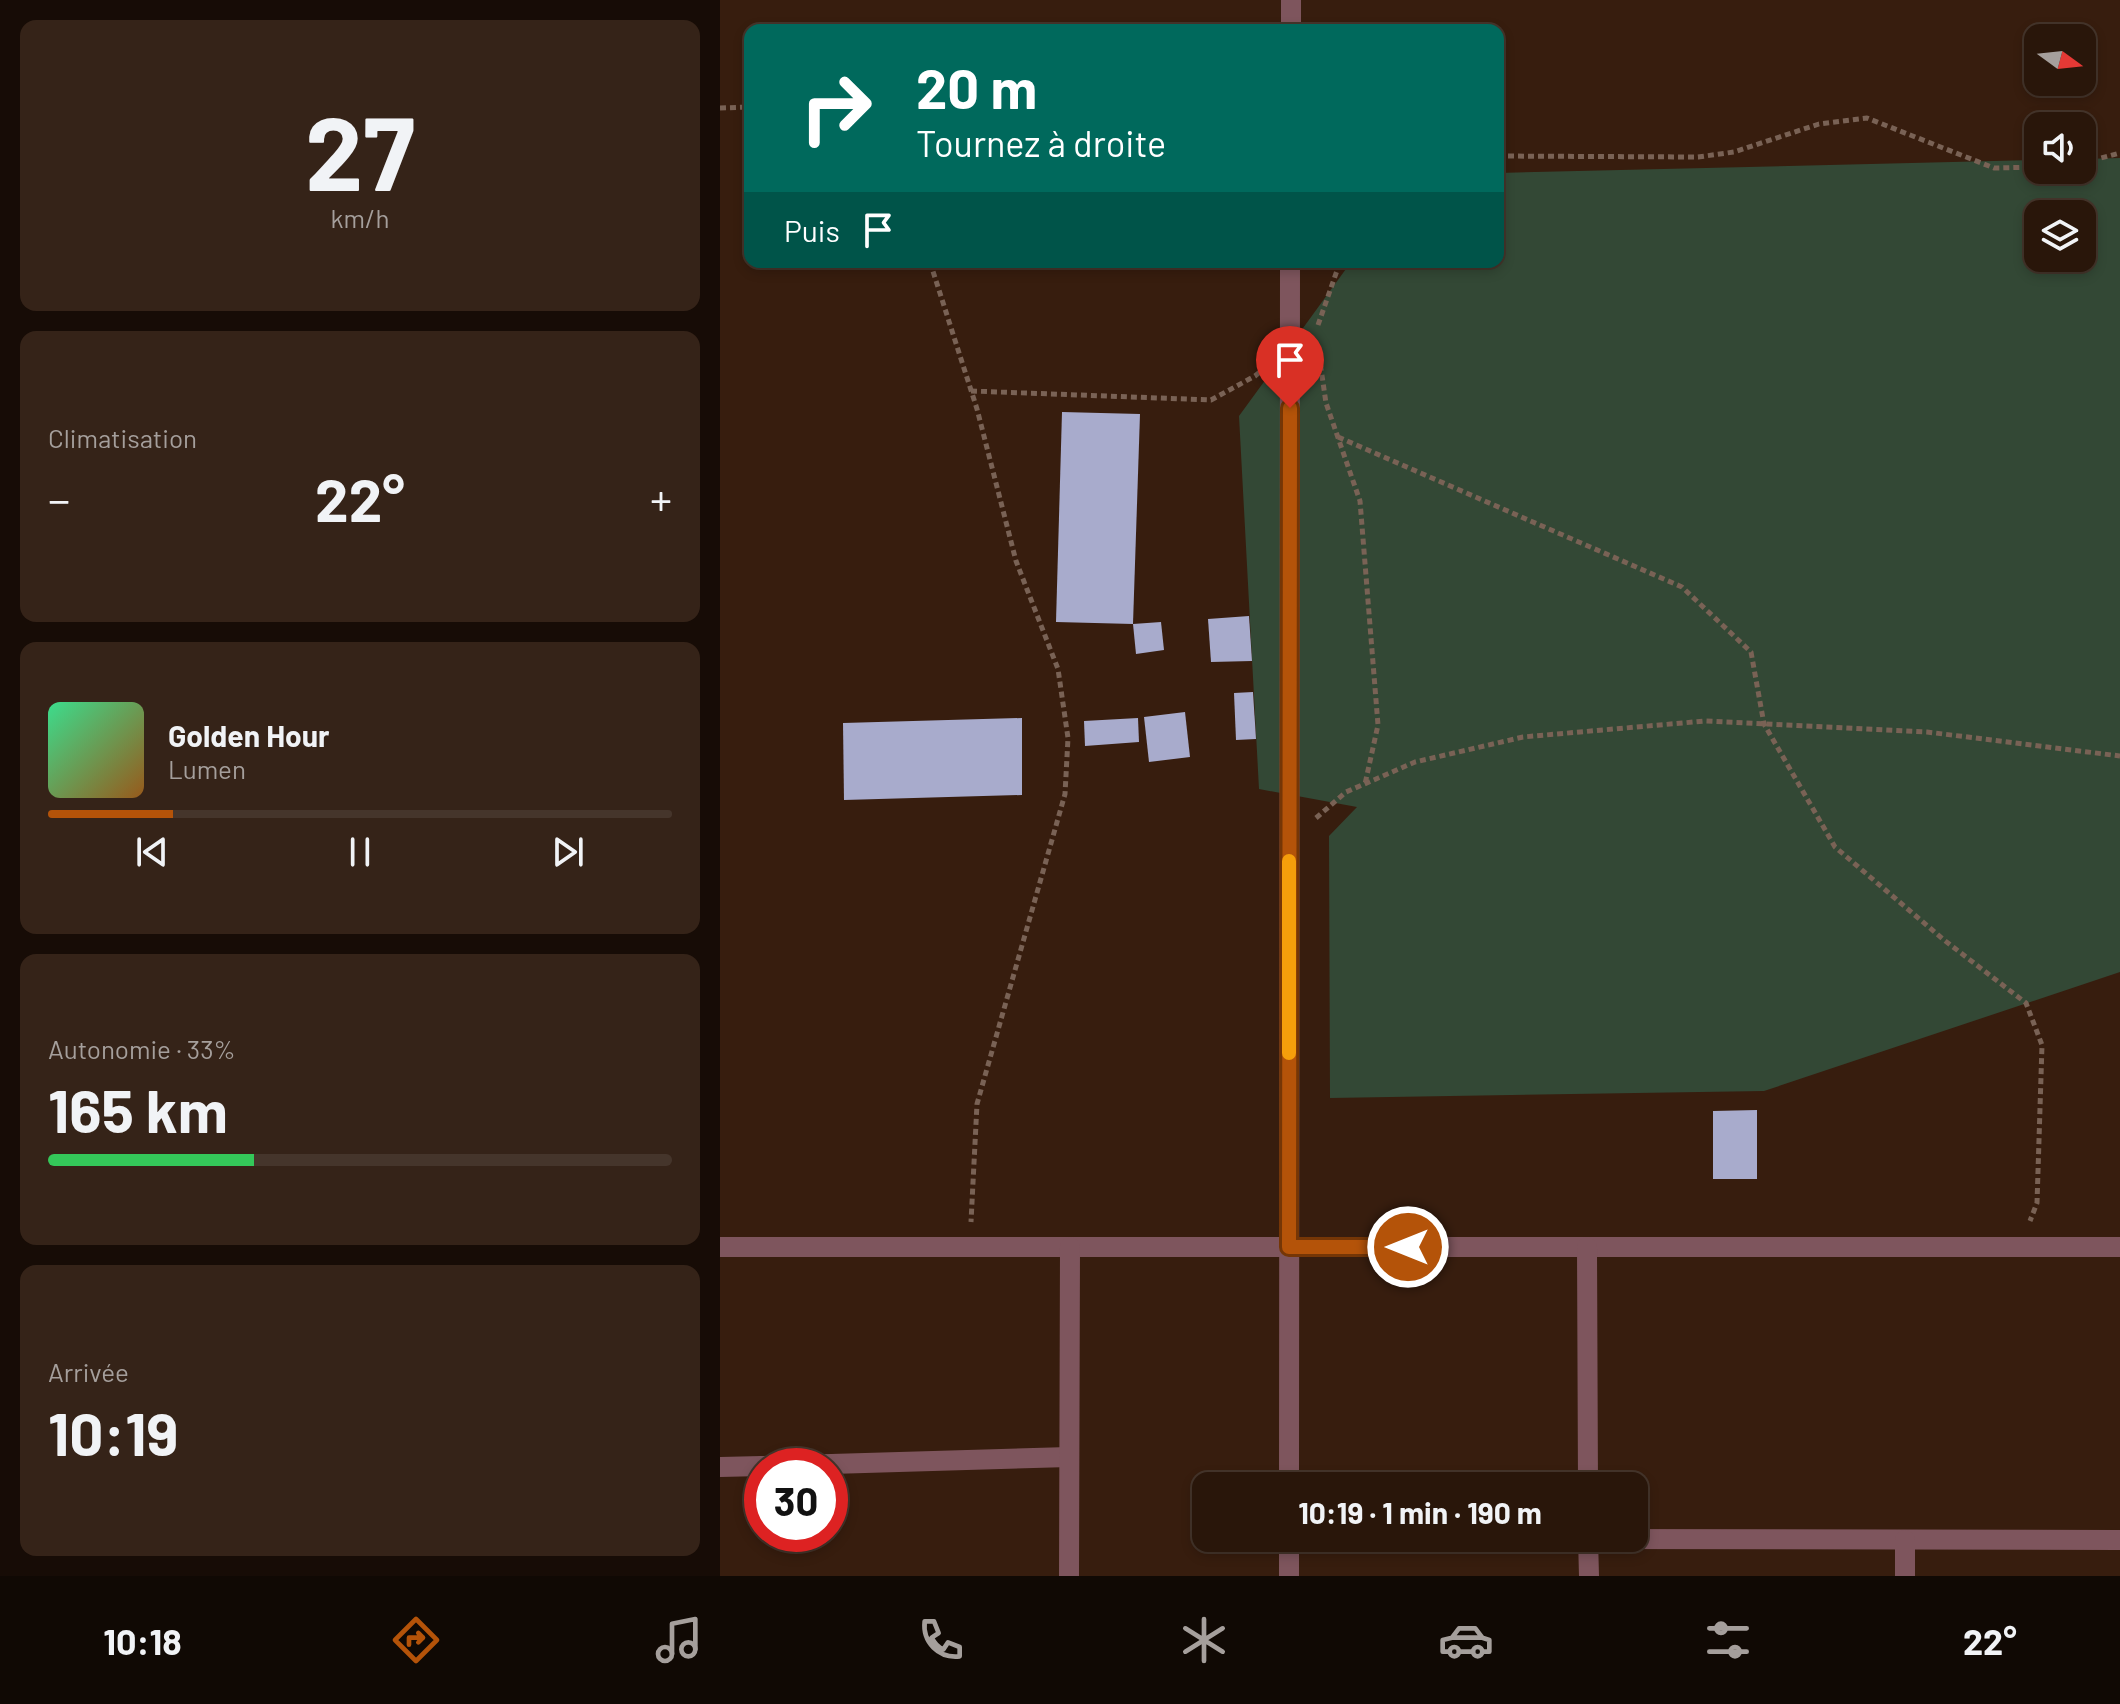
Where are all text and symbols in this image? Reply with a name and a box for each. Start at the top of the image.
north arrow [2024,24,2096,96]
map controls [2024,24,2096,272]
text: 20 m [916,53,1037,120]
icon: right [784,56,888,160]
text: 27 [305,87,415,212]
button: sound [2024,112,2096,184]
text: Tournez à droite [916,121,1166,164]
button: layers [2024,200,2096,272]
text: km/h [331,202,389,233]
icon: arrive [856,208,900,252]
text: Puis [784,212,840,248]
pin [1256,326,1324,408]
icon: arrive [1268,338,1312,382]
text: Climatisation [48,422,197,453]
text: 22° [315,462,405,534]
text: − [48,472,70,525]
text: + [650,472,672,525]
text: Golden Hour [168,717,330,753]
text: Lumen [168,753,246,784]
icon: previous [130,830,174,874]
icon: pause [338,830,382,874]
icon: next [546,830,590,874]
text: Autonomie · 33% [48,1033,236,1064]
text: 165 km [48,1073,228,1145]
position arrow [1366,1205,1450,1289]
text: Arrivée [48,1356,129,1387]
text: 10:19 [48,1396,178,1468]
speed limit sign: 30 [744,1448,848,1552]
text: 10:19 · 1 min · 190 m [1298,1494,1542,1530]
icon: directions [388,1612,444,1668]
icon: music [651,1612,707,1668]
icon: phone [913,1612,969,1668]
icon: climate [1176,1612,1232,1668]
icon: car [1438,1612,1494,1668]
icon: filters [1700,1612,1756,1668]
text: 10:18 [103,1619,182,1662]
text: 22° [1963,1619,2017,1662]

